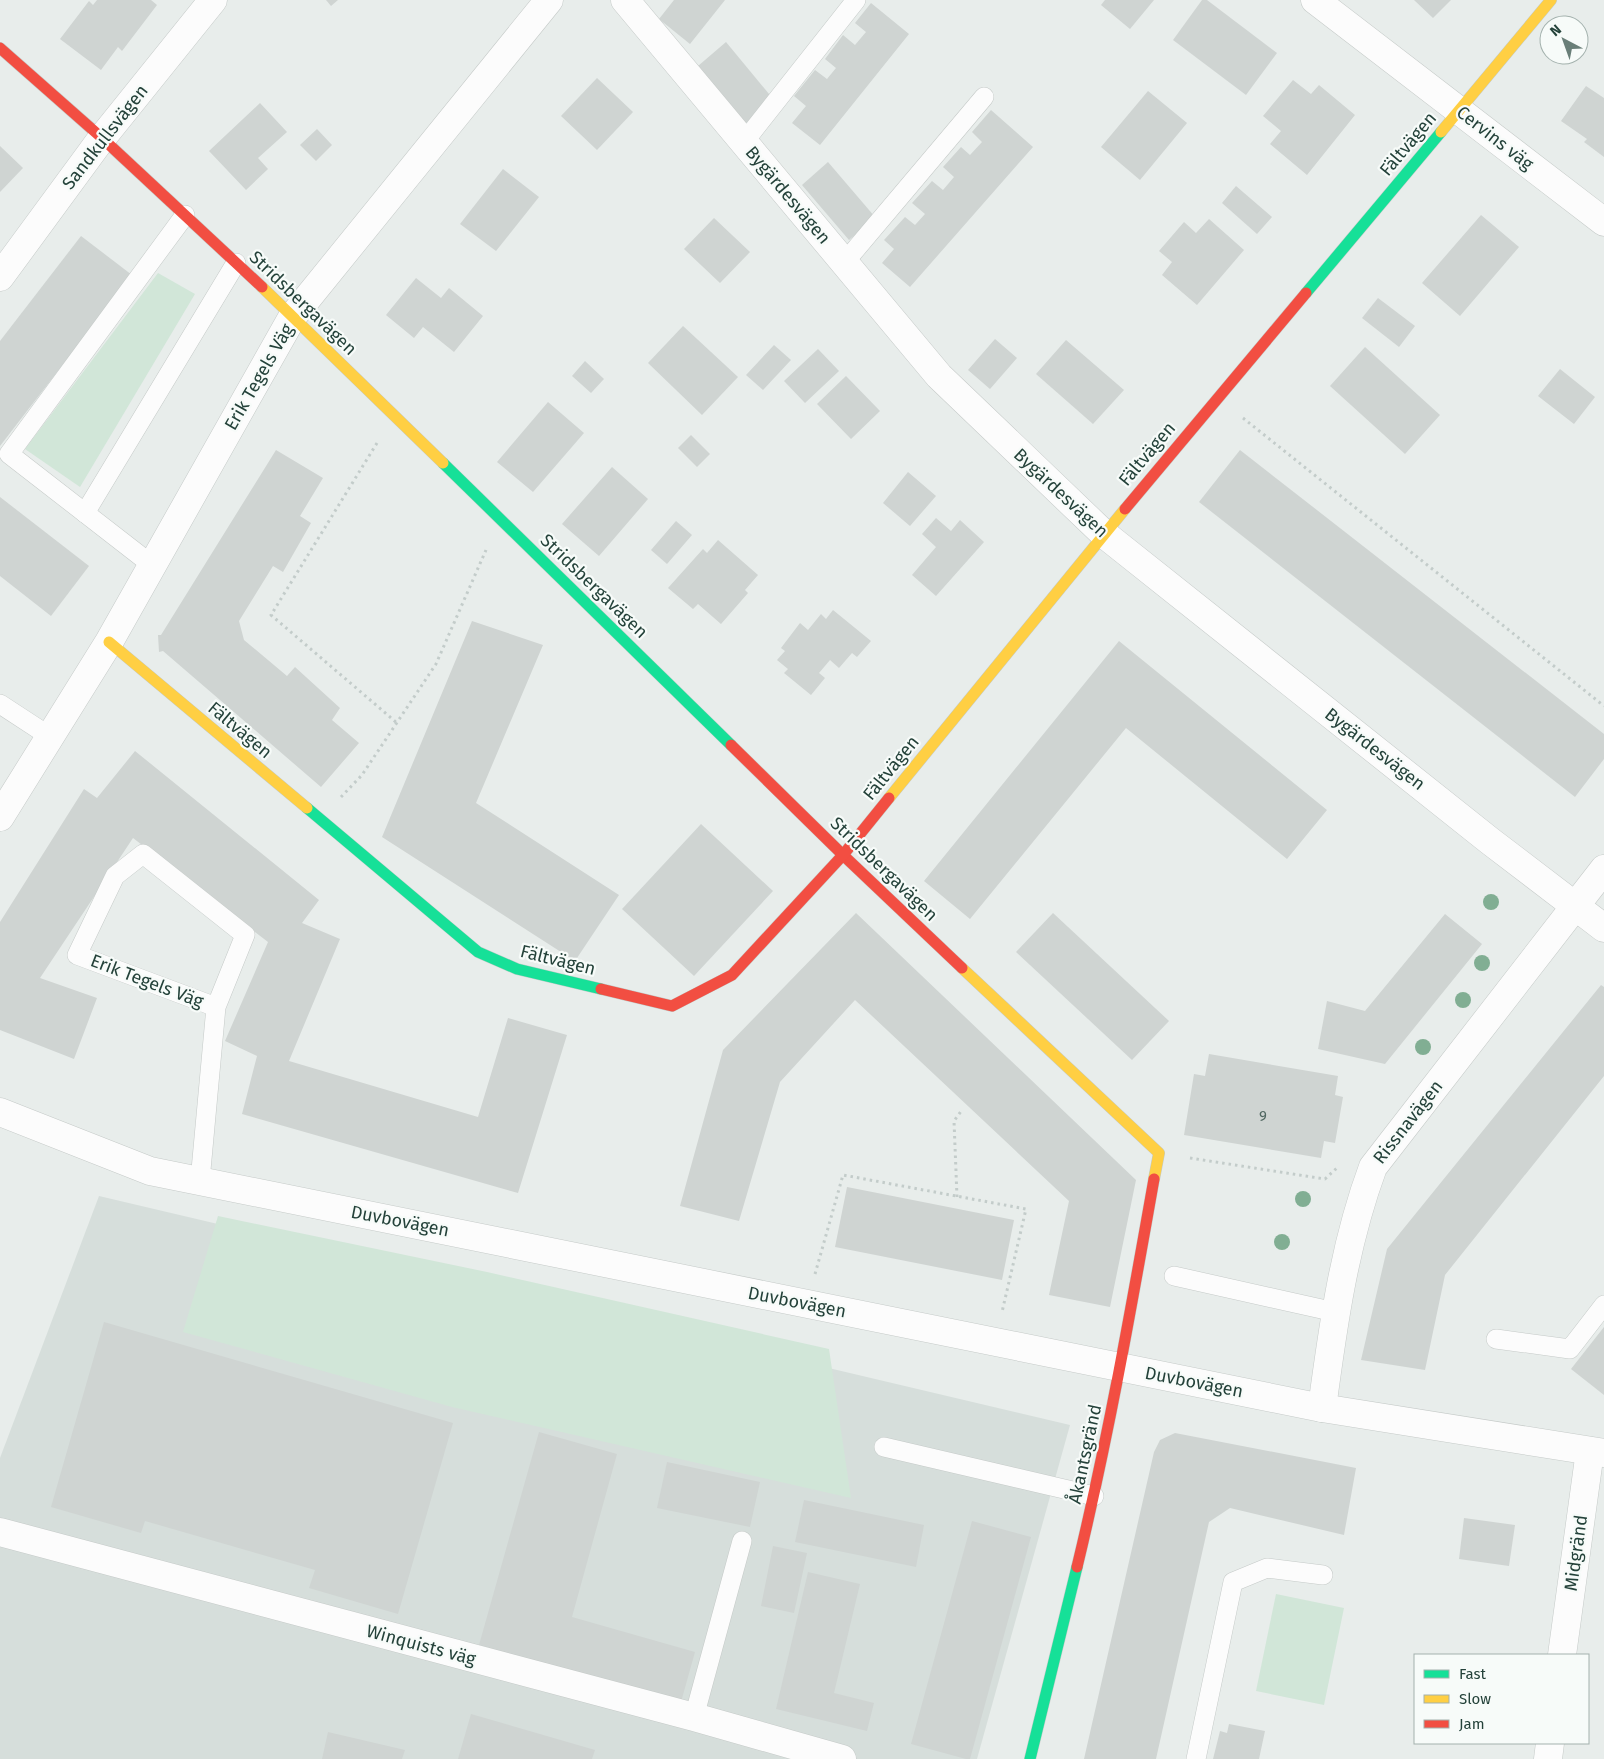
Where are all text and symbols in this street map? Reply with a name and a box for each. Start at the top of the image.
north arrow [1539,15,1589,65]
text: N [1547,21,1565,40]
street label: Sandkullsvägen [57,80,153,194]
street label: Cervins väg [1452,101,1538,175]
street label: Fältvägen [1375,108,1441,180]
street label: Bygärdesvägen [741,141,835,249]
street label: Stridsbergavägen [245,246,361,360]
street label: Erik Tegels Väg [220,319,299,434]
street label: Fältvägen [1114,418,1180,490]
street label: Bygärdesvägen [1009,444,1113,542]
street label: Stridsbergavägen [536,529,652,643]
street label: Fältvägen [204,697,276,763]
street label: Bygärdesvägen [1320,703,1430,795]
street label: Fältvägen [858,731,924,805]
street label: Stridsbergavägen [826,812,942,926]
street label: Fältvägen [518,940,598,980]
street label: Erik Tegels Väg [87,949,207,1013]
street label: Rissnavägen [1368,1076,1448,1168]
house number: 9 [1259,1107,1267,1125]
street label: Duvbovägen [349,1201,451,1241]
street label: Duvbovägen [746,1282,848,1322]
street label: Duvbovägen [1143,1362,1245,1402]
street label: Åkantsgränd [1063,1402,1106,1506]
street label: Midgränd [1560,1514,1592,1592]
street label: Winquists väg [364,1620,479,1670]
legend [1414,1654,1589,1744]
text: Fast [1459,1665,1486,1683]
text: Slow [1459,1690,1491,1708]
text: Jam [1459,1715,1485,1733]

